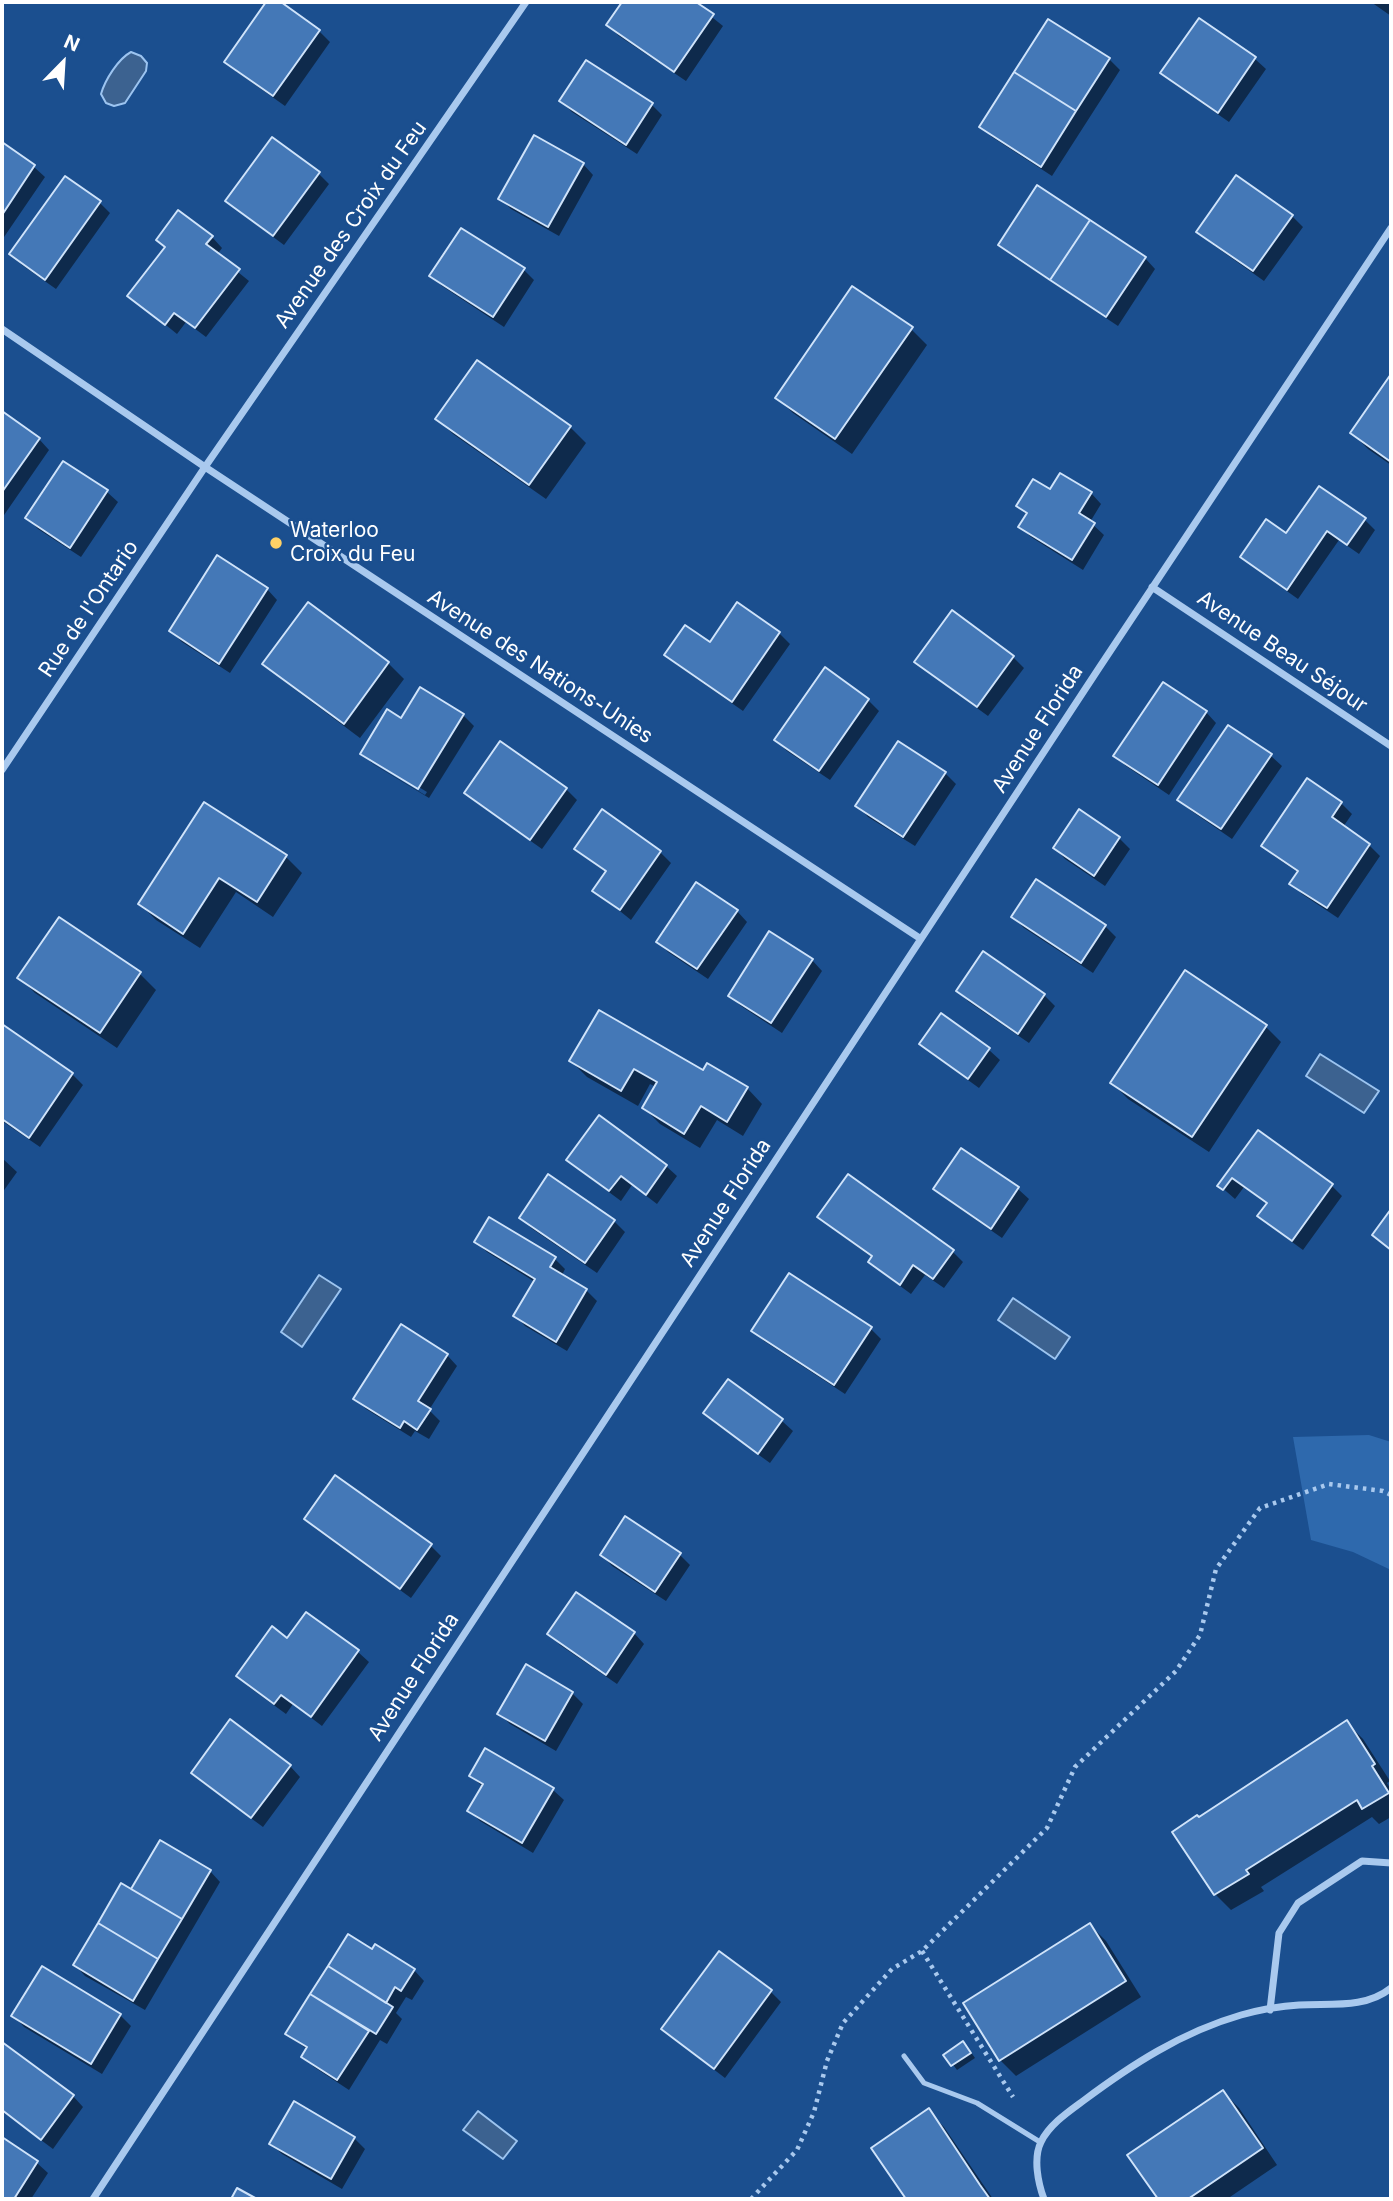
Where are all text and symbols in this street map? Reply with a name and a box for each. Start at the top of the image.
north arrow [28,28,98,98]
text: N [60,30,83,57]
street label: Avenue des Croix du Feu [270,117,432,333]
place label: Waterloo Croix du Feu [290,518,415,568]
marker: Waterloo Croix du Feu [268,535,284,551]
street label: Rue de l'Ontario [34,536,144,682]
street label: Avenue des Nations-Unies [423,585,657,749]
street label: Avenue Beau Séjour [1192,586,1372,718]
street label: Avenue Florida [987,660,1089,798]
street label: Avenue Florida [675,1134,777,1272]
street label: Avenue Florida [363,1608,465,1746]

